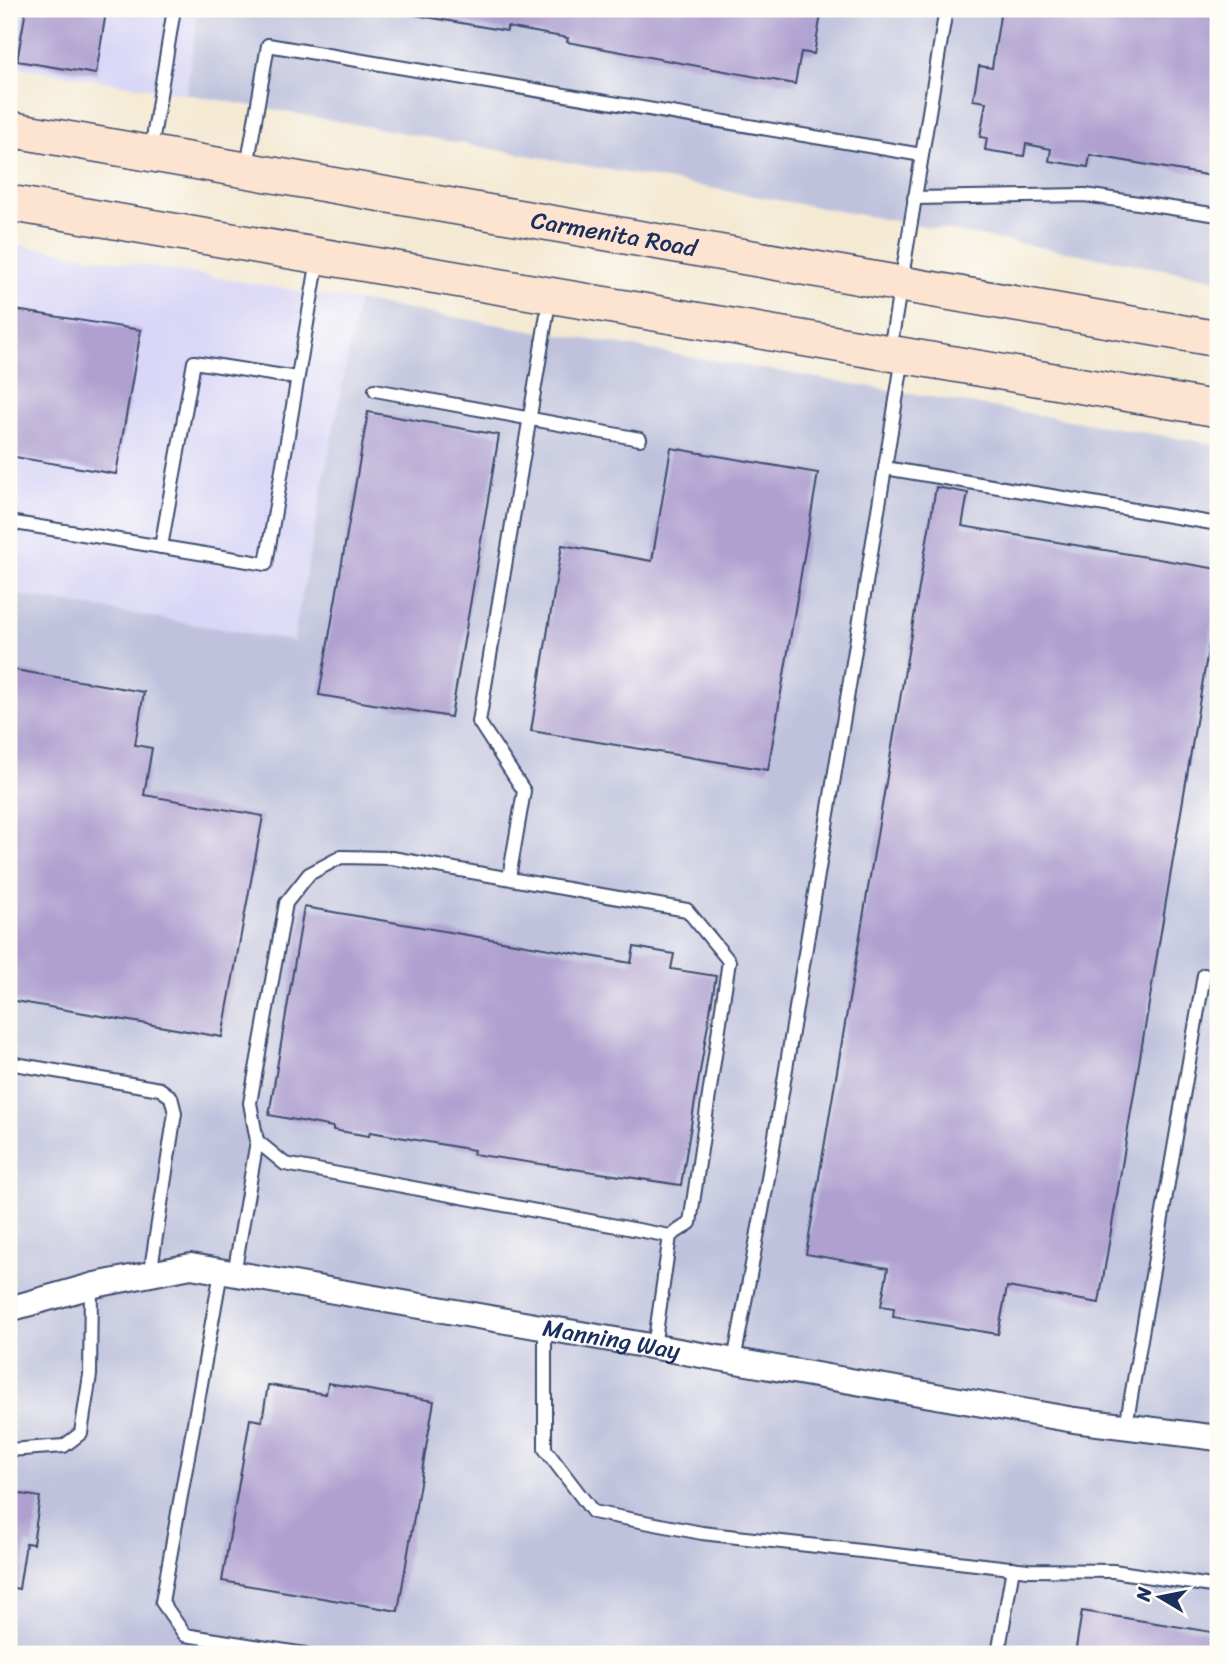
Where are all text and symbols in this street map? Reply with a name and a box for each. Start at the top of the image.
street label: Carmenita Road [528,199,701,269]
street label: Manning Way [540,1307,684,1372]
north arrow [1126,1562,1196,1632]
text: N [1126,1584,1161,1604]

